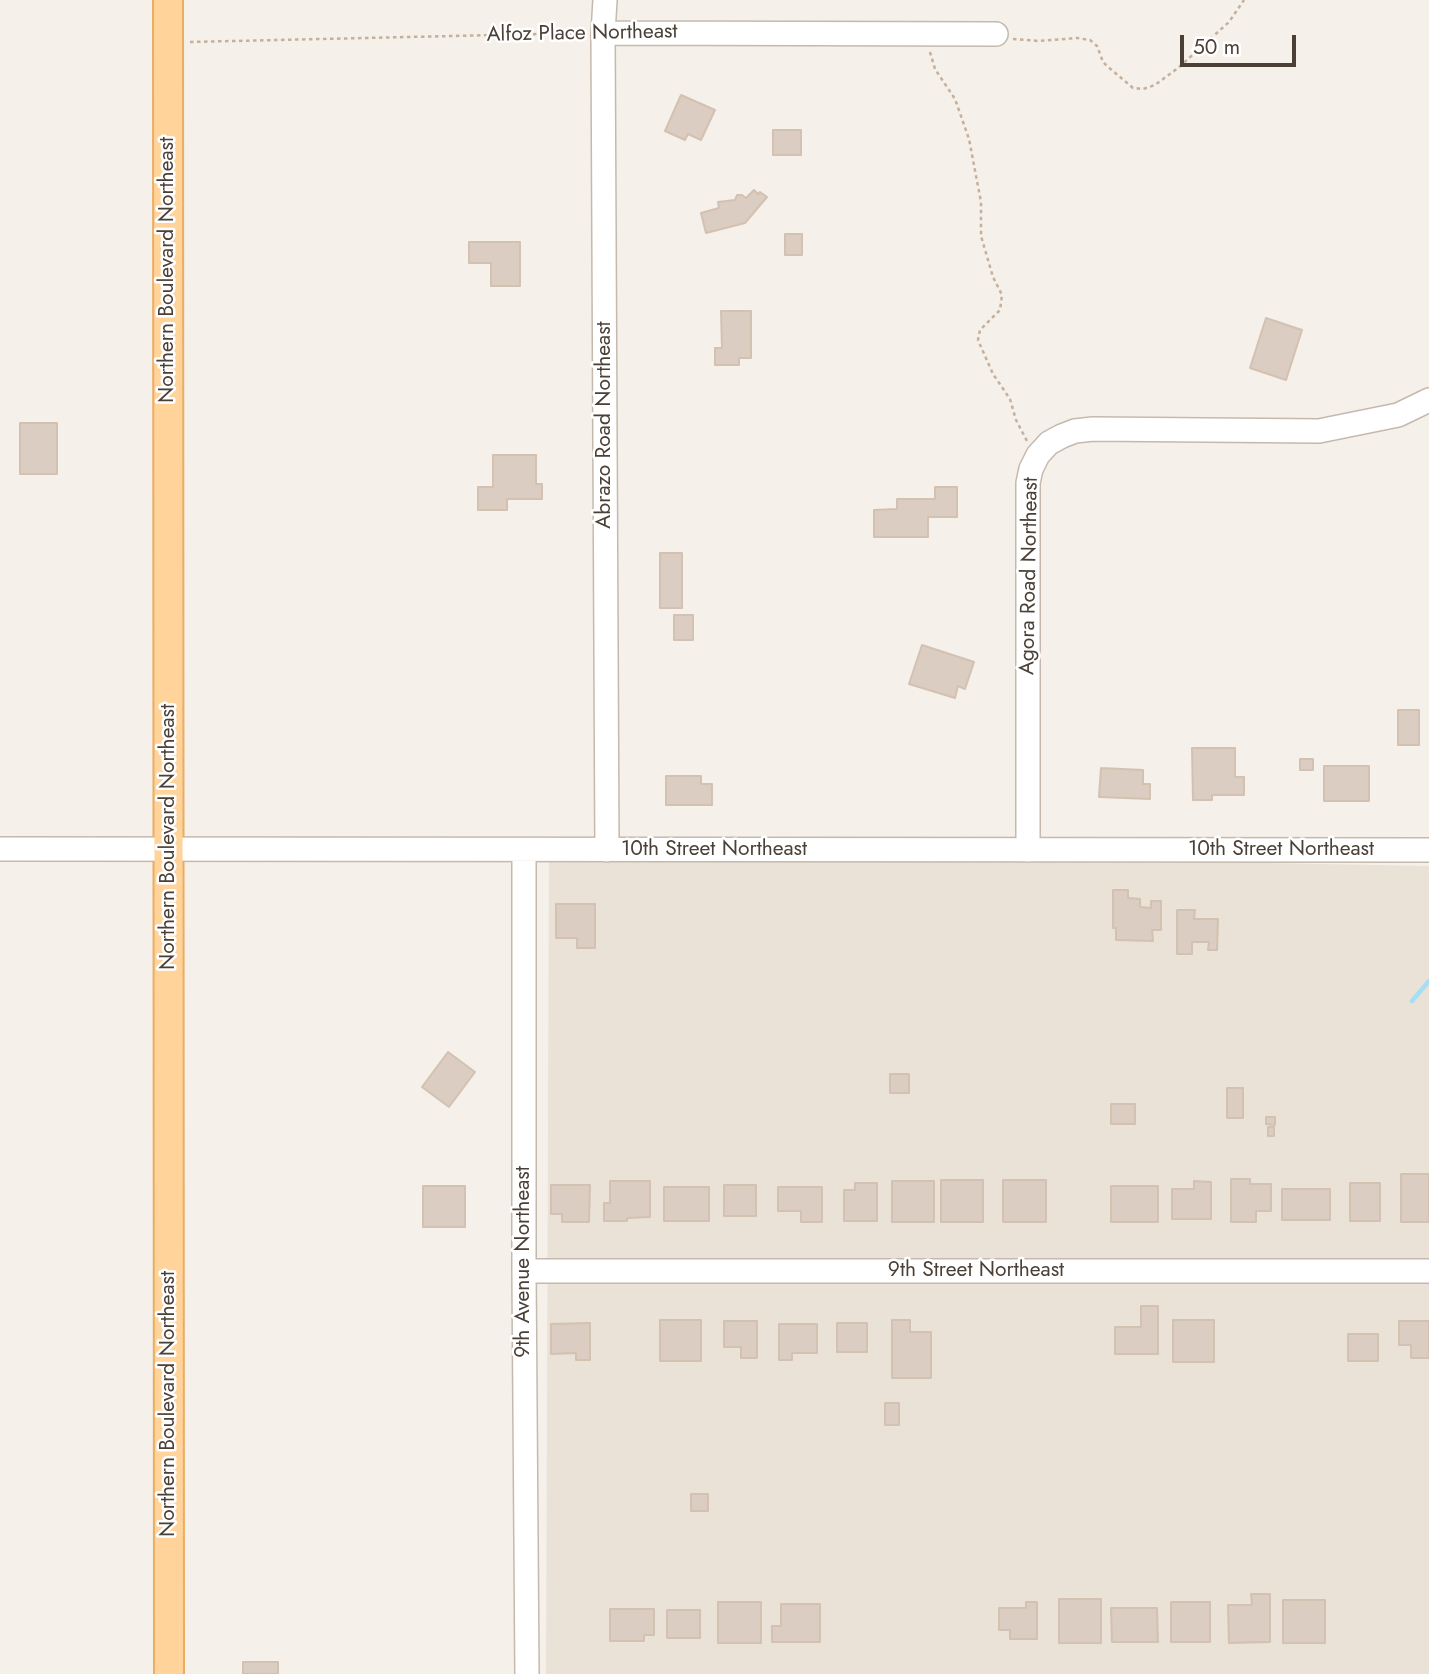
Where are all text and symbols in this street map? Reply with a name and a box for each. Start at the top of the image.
street label: Alfoz Place Northeast [486,20,678,48]
scale bar [1184,21,1300,65]
text: 50 m [1193,32,1240,62]
street label: Northern Boulevard Northeast [155,137,181,403]
street label: Abrazo Road Northeast [592,321,618,529]
street label: Agora Road Northeast [1016,477,1044,675]
street label: Northern Boulevard Northeast [156,704,182,970]
street label: 10th Street Northeast [621,837,807,863]
street label: 10th Street Northeast [1188,837,1374,863]
street label: 9th Avenue Northeast [511,1166,537,1358]
street label: 9th Street Northeast [888,1258,1064,1284]
street label: Northern Boulevard Northeast [156,1271,182,1537]

